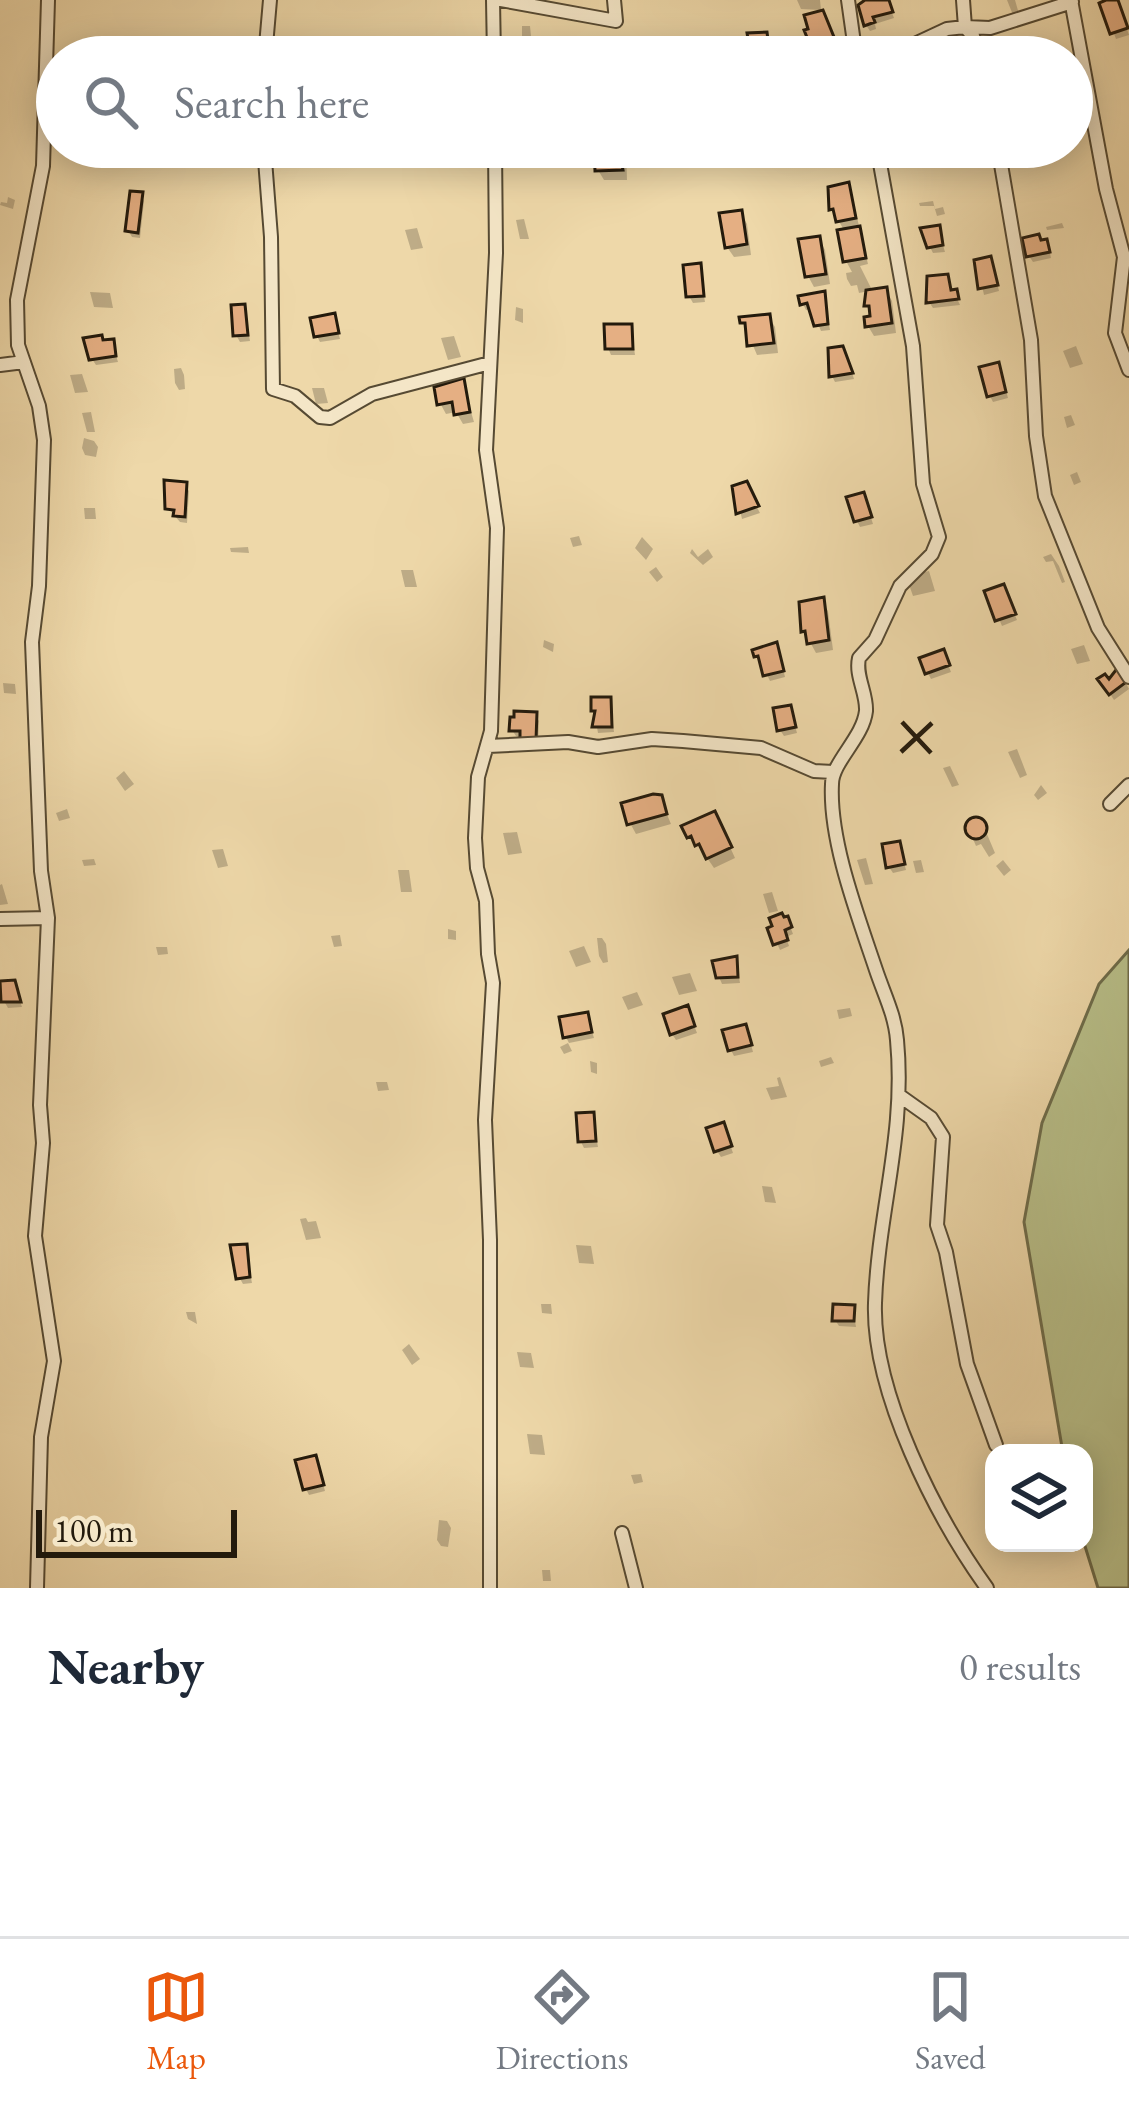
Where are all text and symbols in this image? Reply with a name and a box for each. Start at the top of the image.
search box [36,36,1093,168]
icon: search [78,69,144,135]
text: Search here [174,73,369,131]
map controls [985,1444,1093,1552]
button: layers [985,1444,1093,1552]
scale bar [36,1504,237,1557]
text: 100 m [54,1509,134,1552]
text: Nearby [48,1633,204,1699]
text: 0 results [959,1641,1081,1692]
tab: Map [143,1964,209,2079]
tab: Directions [496,1964,629,2079]
tab: Saved [915,1964,986,2079]

